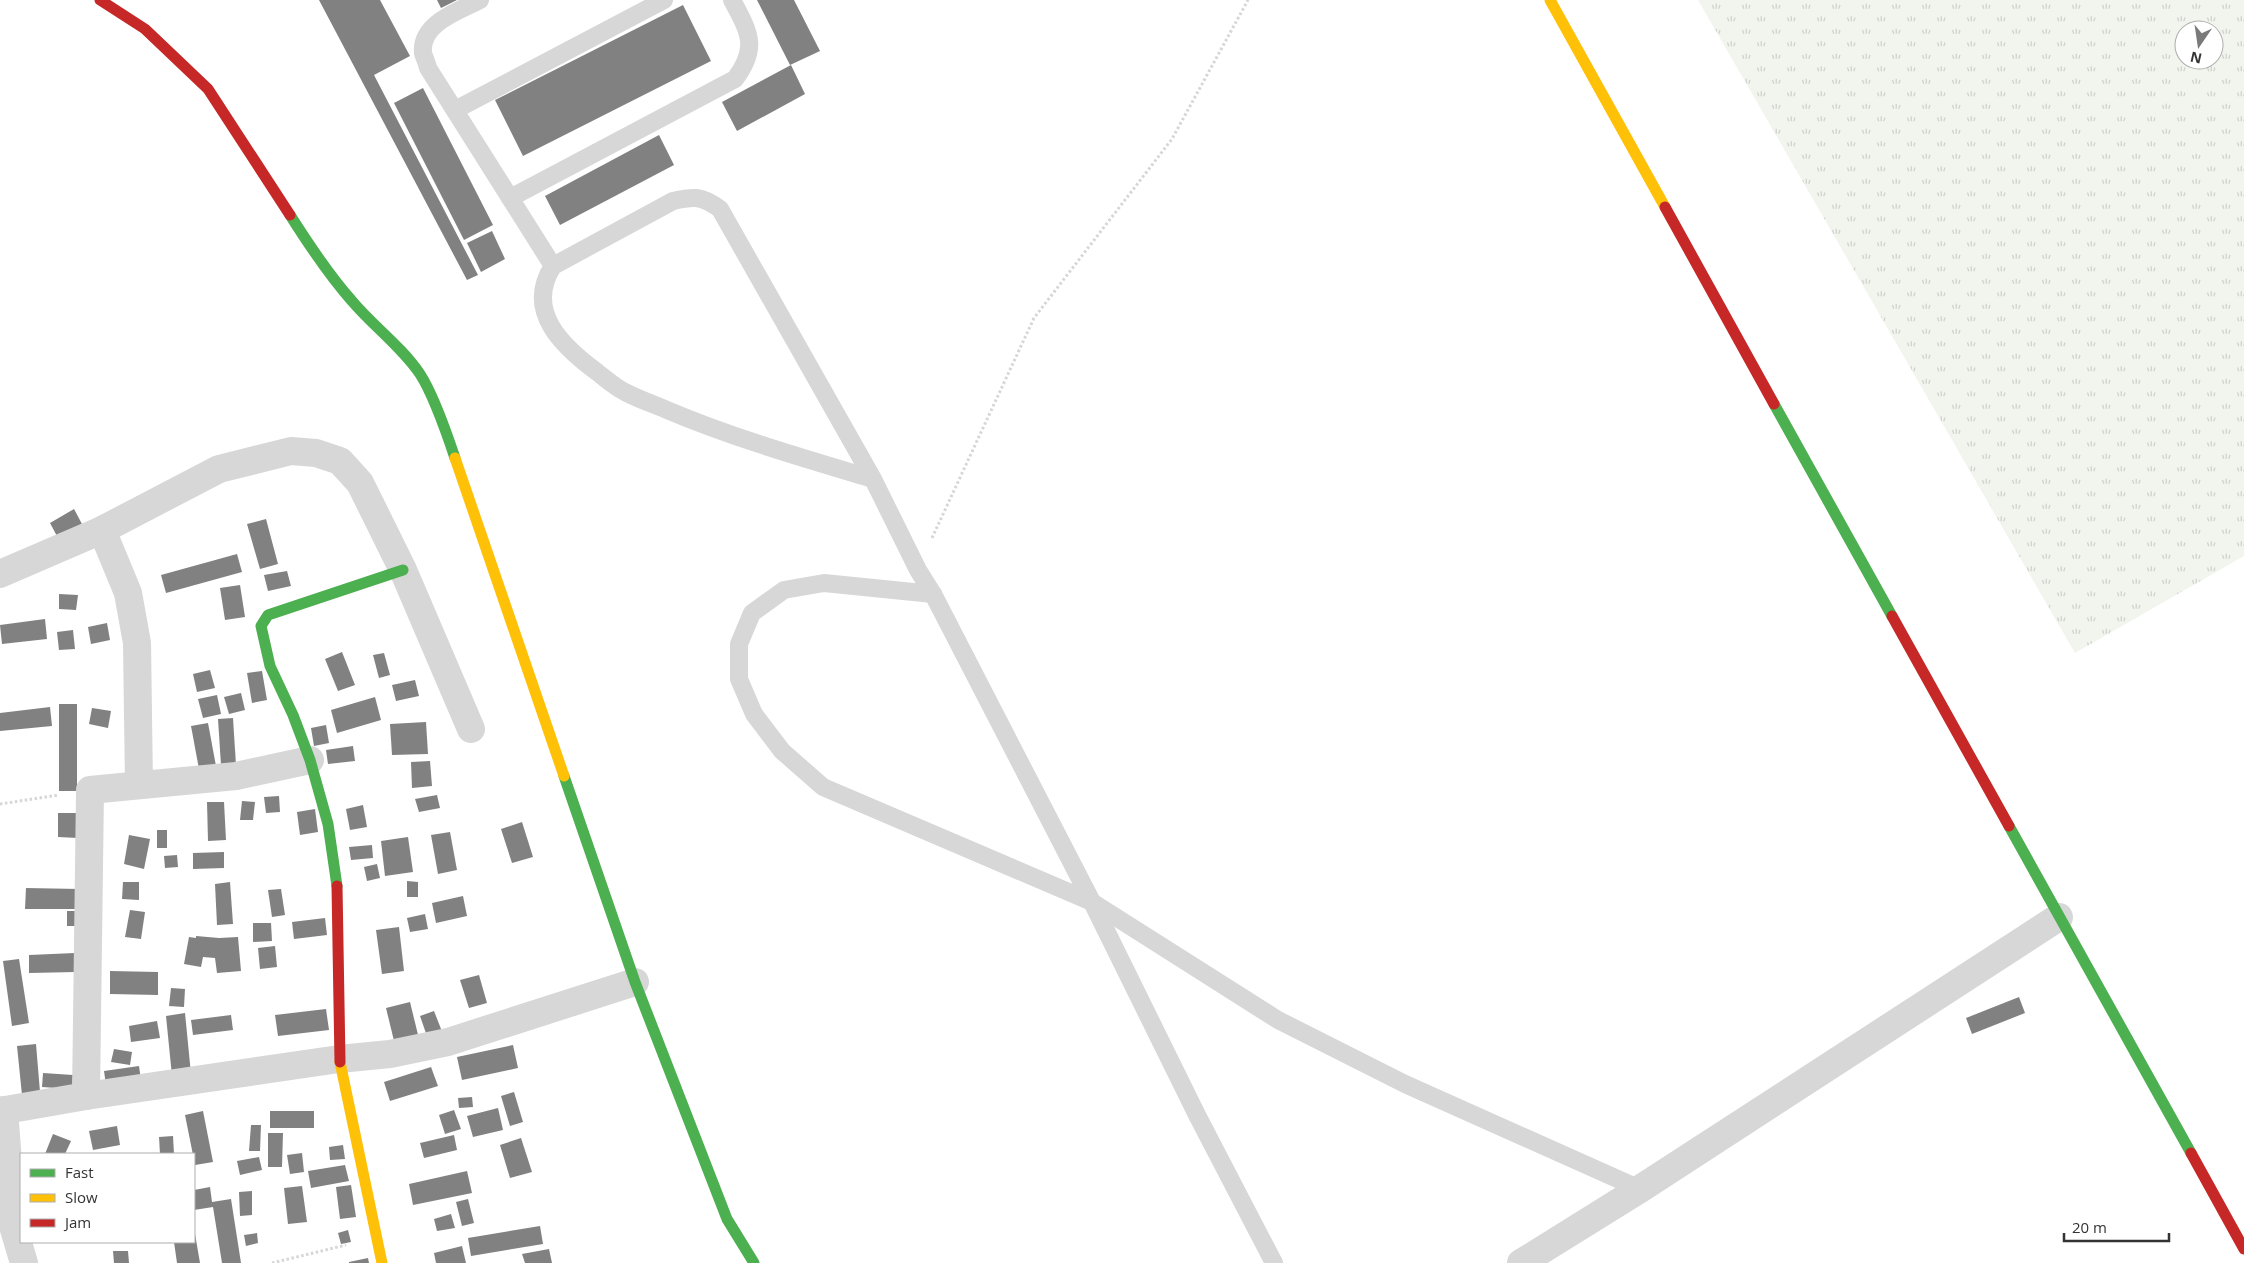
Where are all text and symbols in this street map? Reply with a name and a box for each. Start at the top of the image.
north arrow [2174,20,2224,70]
text: N [2188,48,2204,69]
legend [20,1153,195,1243]
text: Fast [65,1162,94,1182]
text: Slow [65,1187,98,1207]
scale bar [2064,1210,2169,1242]
text: Jam [63,1212,91,1232]
text: 20 m [2072,1217,2107,1237]

